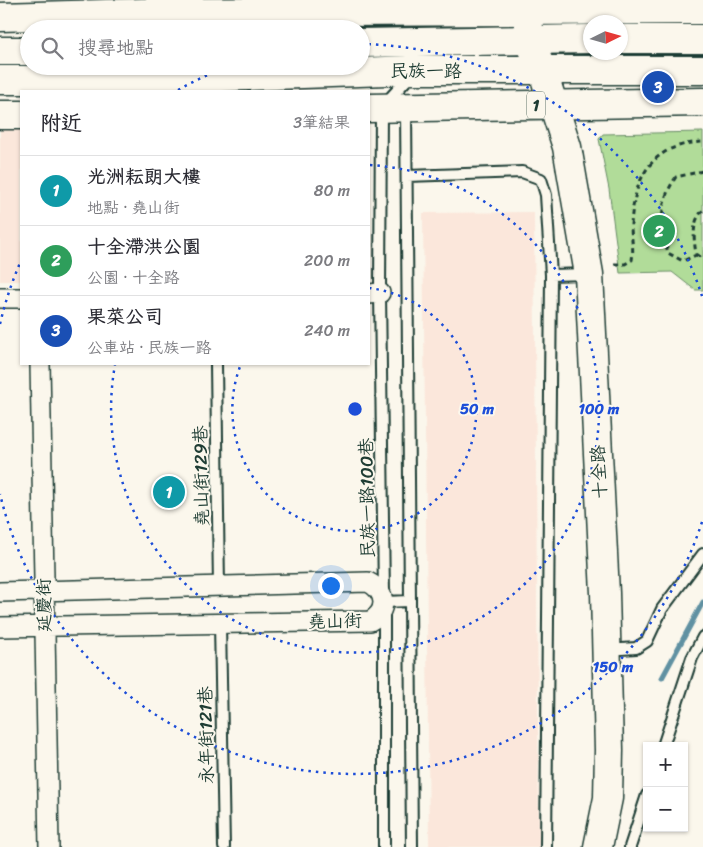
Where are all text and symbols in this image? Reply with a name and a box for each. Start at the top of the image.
north arrow [583,15,628,60]
search box [20,20,370,75]
text: 搜尋地點 [78,31,154,64]
icon: search [38,34,66,62]
street label: 民族一路 [390,55,462,87]
pin: 3 [642,68,674,106]
road number: 1 [527,92,545,118]
text: 附近 [40,104,82,142]
text: 3筆結果 [293,108,350,137]
text: 光洲耘朗大樓 [87,160,201,193]
text: 1 [53,176,59,205]
text: 80 m [314,176,350,205]
text: 地點 · 堯山街 [87,193,180,222]
pin: 2 [643,212,675,250]
text: 十全滯洪公園 [87,230,201,263]
text: 2 [51,246,61,275]
text: 200 m [304,246,350,275]
text: 公園 · 十全路 [87,263,180,292]
text: 果菜公司 [87,300,163,333]
text: 3 [52,316,60,345]
text: 240 m [304,316,350,345]
text: 公車站 · 民族一路 [87,333,212,362]
text: 50 m [460,396,495,422]
text: 100 m [579,396,620,422]
centre of rings [346,400,364,418]
street label: 堯山街129巷 [184,425,218,527]
street label: 民族一路100巷 [350,437,384,559]
street label: 十全路 [582,444,616,500]
pin: 1 [153,473,185,511]
your location [318,573,344,599]
street label: 延慶街 [28,578,60,632]
street label: 堯山街 [308,605,362,637]
text: 150 m [593,654,634,680]
street label: 永年街121巷 [189,686,223,784]
map controls [643,742,688,832]
button: + [643,742,688,787]
button: − [643,787,688,832]

